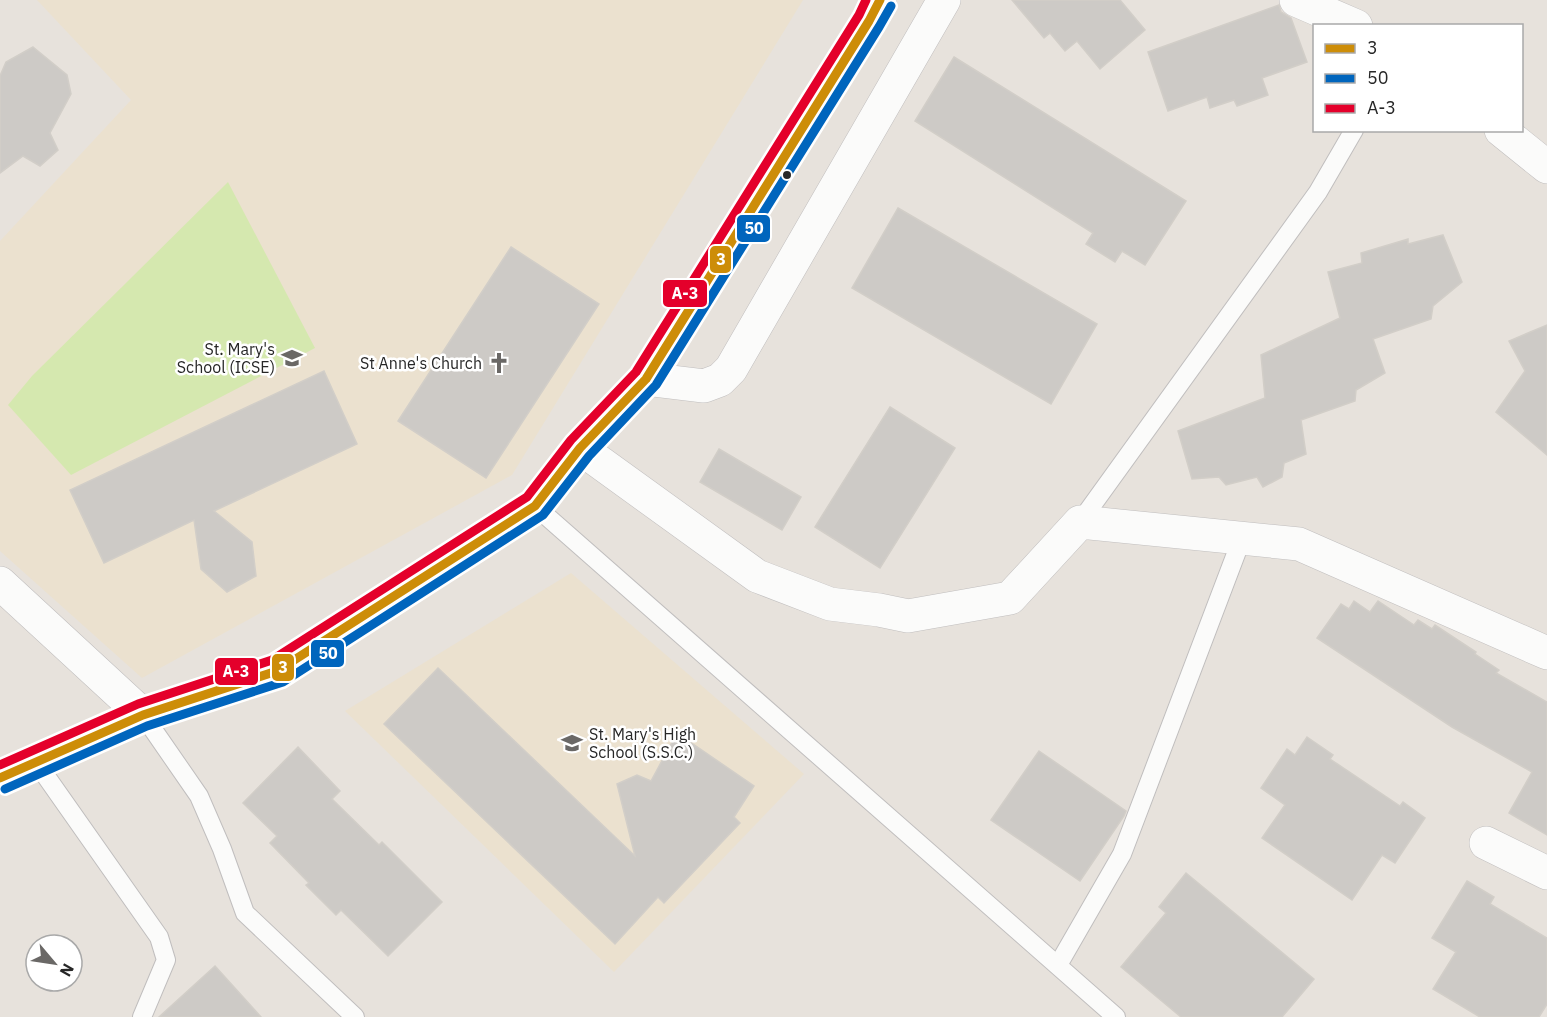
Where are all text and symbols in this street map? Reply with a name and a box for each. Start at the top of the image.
legend [1313,24,1523,132]
text: 3 [1367,36,1378,59]
text: 50 [1367,66,1389,89]
text: A-3 [1367,96,1396,119]
unlabelled marker [781,169,793,181]
line badge: 50 [736,214,771,243]
text: 50 [744,218,764,238]
line badge: 3 [709,245,732,274]
text: 3 [716,249,726,269]
line badge: A-3 [662,279,708,308]
text: A-3 [672,283,698,303]
place label: St. Mary's School (ICSE) [177,339,275,377]
school or university icon: St. Mary's School (ICSE) [280,346,304,370]
church icon: St Anne's Church [487,351,511,375]
place label: St Anne's Church [360,353,482,373]
line badge: 50 [310,639,345,668]
text: 50 [318,643,338,663]
line badge: 3 [271,653,295,682]
line badge: A-3 [214,657,259,686]
text: 3 [278,657,288,677]
text: A-3 [223,661,249,681]
place label: St. Mary's High School (S.S.C.) [589,724,696,762]
school or university icon: St. Mary's High School (S.S.C.) [560,731,584,755]
north arrow [24,933,84,993]
text: N [56,960,79,980]

